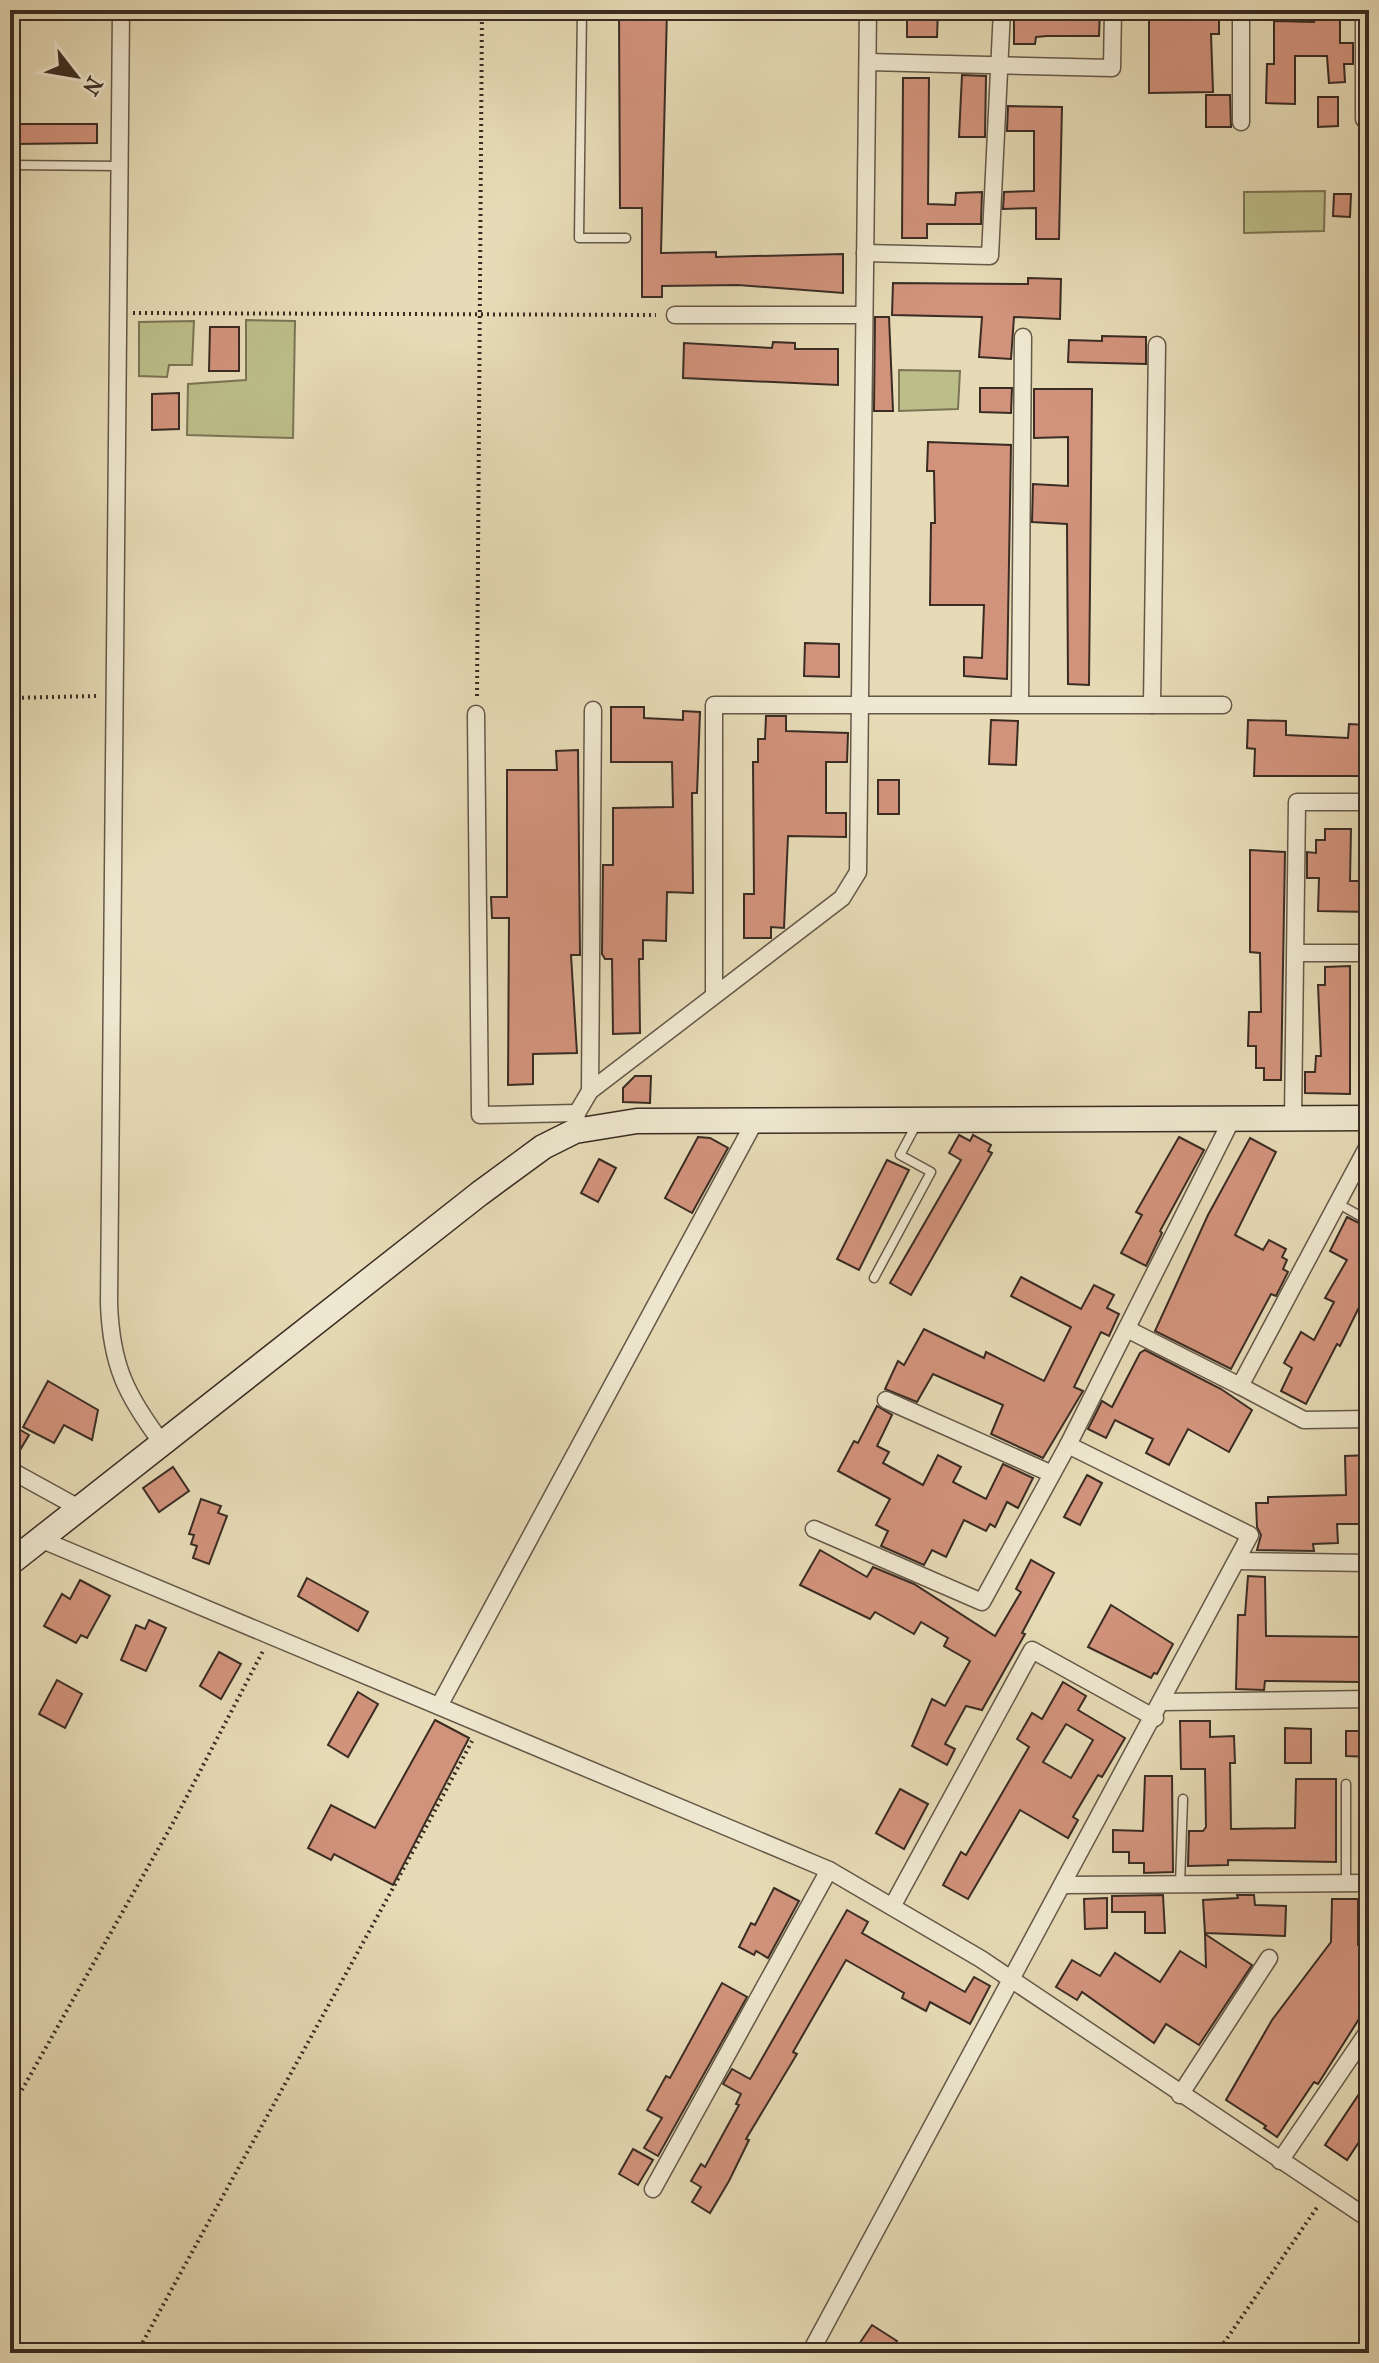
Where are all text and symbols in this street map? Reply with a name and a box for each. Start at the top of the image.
north arrow [36,36,116,116]
text: N [77,72,108,100]

